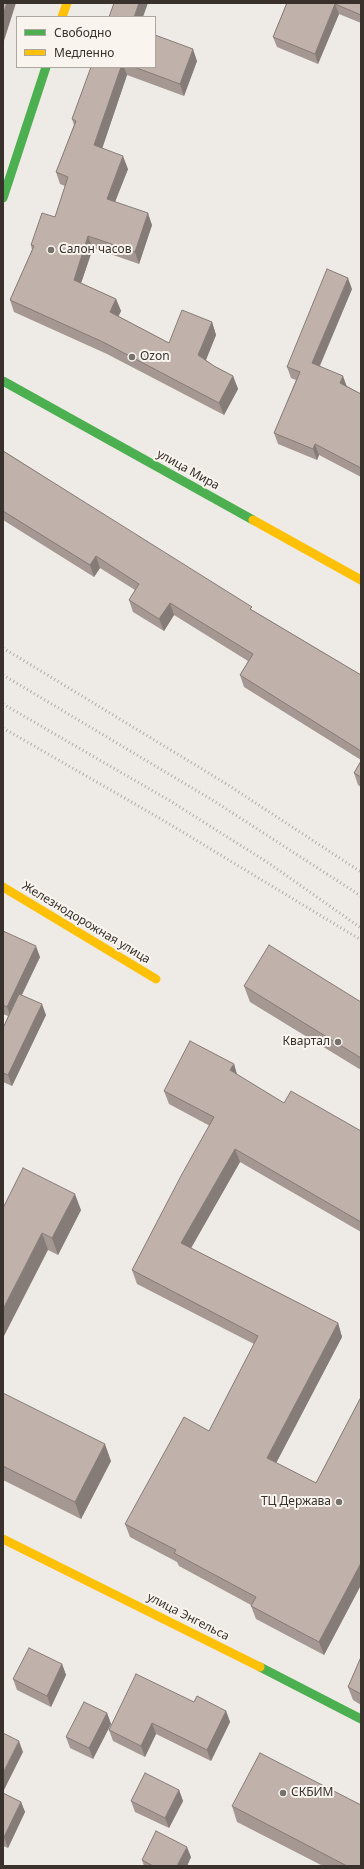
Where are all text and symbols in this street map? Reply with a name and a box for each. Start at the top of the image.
legend [16,16,156,68]
text: Свободно [54,24,112,41]
text: Медленно [54,44,114,61]
place label: Салон часов [59,243,131,257]
marker: Салон часов [46,245,56,255]
place label: Ozon [140,350,170,364]
marker: Ozon [127,352,137,362]
street label: улица Мира [154,447,222,493]
street label: Железнодорожная улица [19,879,153,967]
place label: Квартал [283,1035,330,1049]
marker: Квартал [333,1037,343,1047]
place label: ТЦ Держава [261,1495,331,1509]
marker: ТЦ Держава [334,1497,344,1507]
street label: улица Энгельса [145,1590,231,1644]
place label: СКБИМ [291,1786,334,1800]
marker: СКБИМ [278,1788,288,1798]

